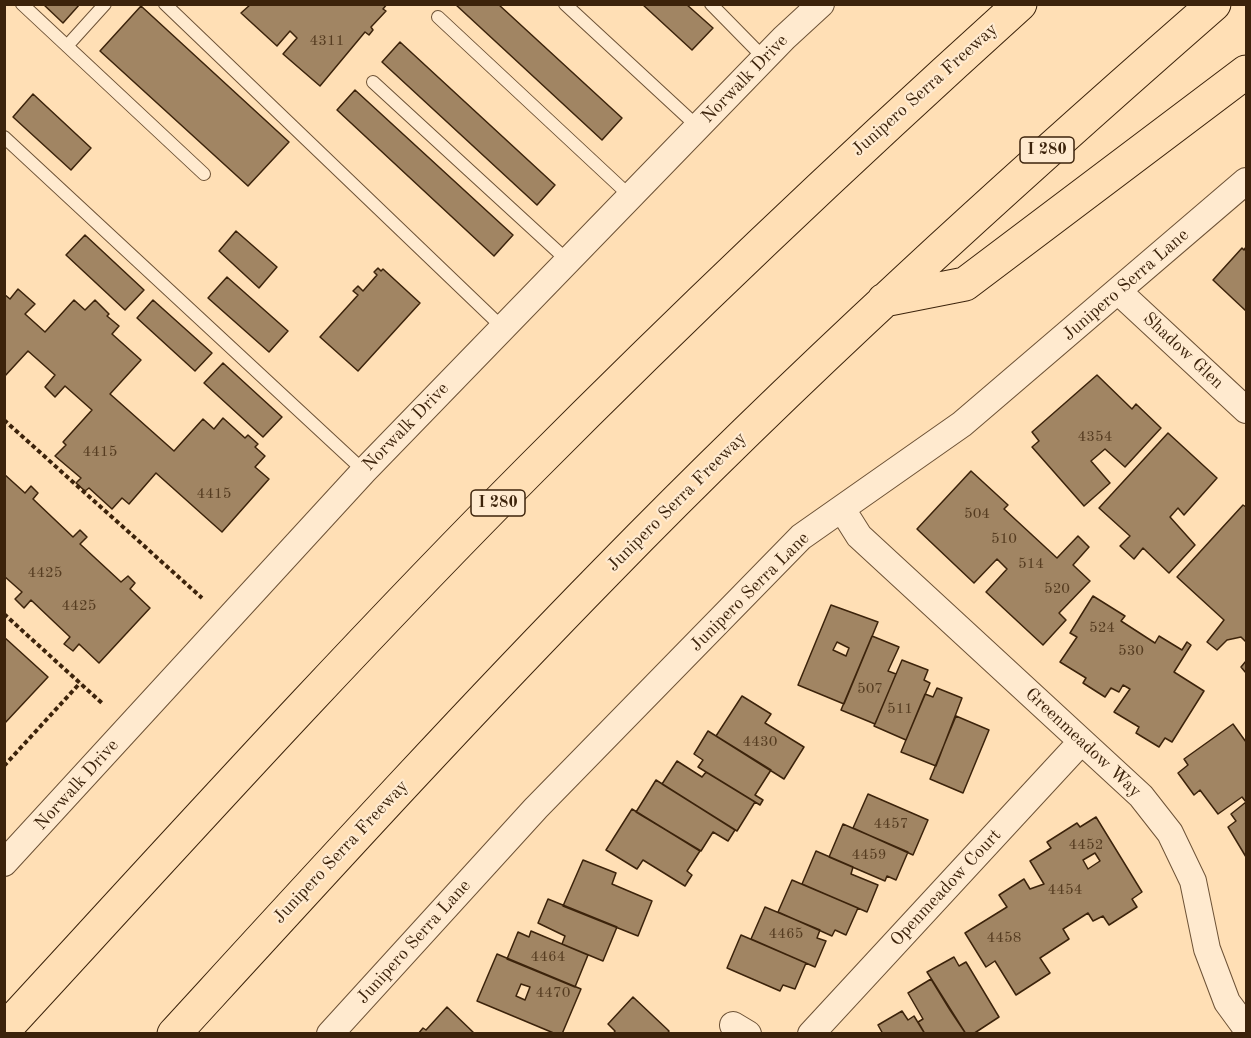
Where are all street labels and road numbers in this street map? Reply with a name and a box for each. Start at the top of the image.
street label: Junipero Serra Freeway [848,19,1002,161]
street label: Norwalk Drive [697,30,793,128]
road number: I 280 [1020,137,1074,163]
street label: Junipero Serra Lane [1059,224,1193,346]
street label: Shadow Glen [1138,308,1228,394]
street label: Norwalk Drive [358,378,454,476]
street label: Junipero Serra Freeway [603,428,751,576]
road number: I 280 [471,490,525,516]
street label: Junipero Serra Lane [686,528,814,656]
street label: Greenmeadow Way [1020,684,1146,802]
street label: Norwalk Drive [31,735,123,835]
street label: Junipero Serra Freeway [269,776,413,928]
street label: Openmeadow Court [886,825,1006,951]
street label: Junipero Serra Lane [352,875,476,1009]

